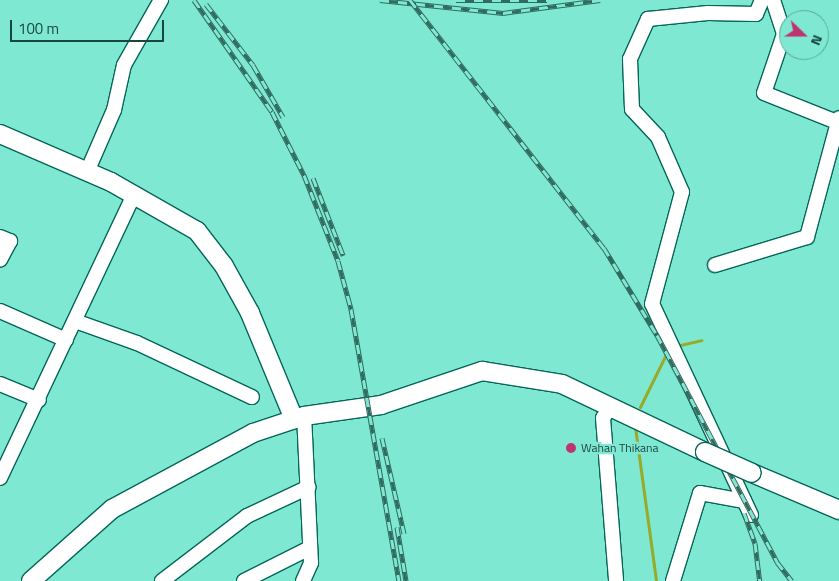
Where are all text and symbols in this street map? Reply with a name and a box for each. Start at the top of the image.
scale bar [12,10,166,42]
north arrow [779,10,829,60]
text: 100 m [18,17,59,40]
text: N [806,32,829,49]
place label: Wahan Thikana [581,441,659,455]
marker: Wahan Thikana [565,442,577,454]

